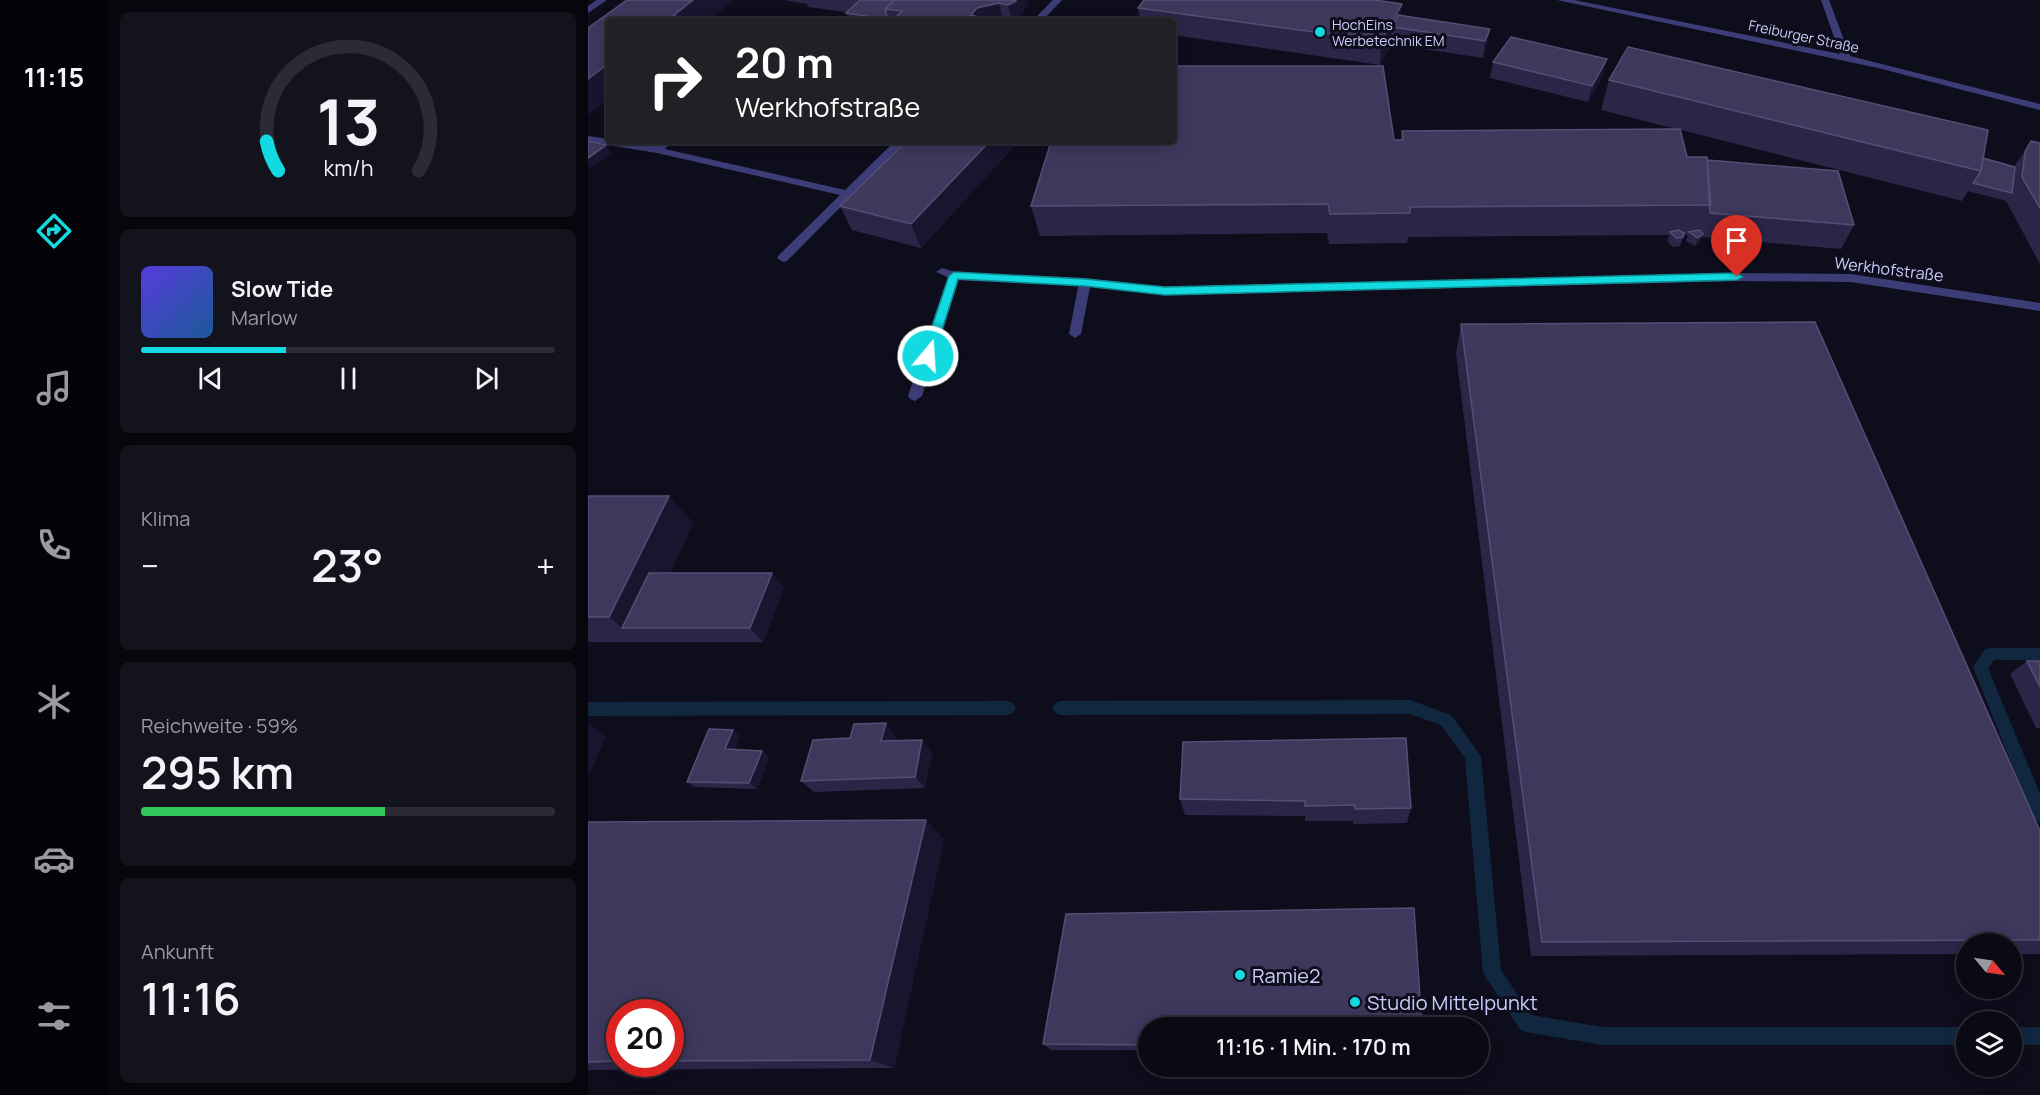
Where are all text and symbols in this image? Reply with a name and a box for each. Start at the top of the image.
place label: HochEins Werbetechnik EM [1332,15,1445,50]
street label: Freiburger Straße [1747,15,1861,57]
marker: HochEins Werbetechnik EM [1313,25,1327,39]
text: 20 m [735,33,834,91]
icon: right [636,42,714,120]
text: 11:15 [24,58,84,95]
text: 13 [316,78,380,164]
text: Werkhofstraße [735,88,920,125]
text: km/h [323,154,373,183]
icon: directions [33,210,75,252]
pin [1711,215,1762,277]
icon: arrive [1720,224,1753,257]
street label: Werkhofstraße [1833,251,1945,287]
text: Slow Tide [231,274,333,304]
text: Marlow [231,304,298,331]
position arrow [896,324,960,388]
icon: previous [194,362,227,395]
icon: pause [332,362,365,395]
icon: next [470,362,503,395]
icon: music [33,367,75,409]
text: Klima [141,505,190,532]
icon: phone [33,524,75,566]
text: 23° [311,534,384,596]
text: − [141,543,159,588]
text: + [536,543,555,588]
icon: climate [33,681,75,723]
text: Reichweite · 59% [141,712,298,739]
text: 295 km [141,741,294,803]
icon: car [33,838,75,880]
north arrow [1956,933,2022,999]
map controls [1956,933,2022,1077]
text: Ankunft [141,938,214,965]
place label: Ramie2 [1252,962,1320,989]
text: 11:16 [141,967,241,1029]
marker: Ramie2 [1233,968,1247,982]
place label: Studio Mittelpunkt [1367,989,1538,1016]
icon: filters [33,995,75,1037]
marker: Studio Mittelpunkt [1348,995,1362,1009]
speed limit sign: 20 [606,999,684,1077]
button: layers [1956,1011,2022,1077]
text: 11:16 · 1 Min. · 170 m [1216,1032,1411,1062]

